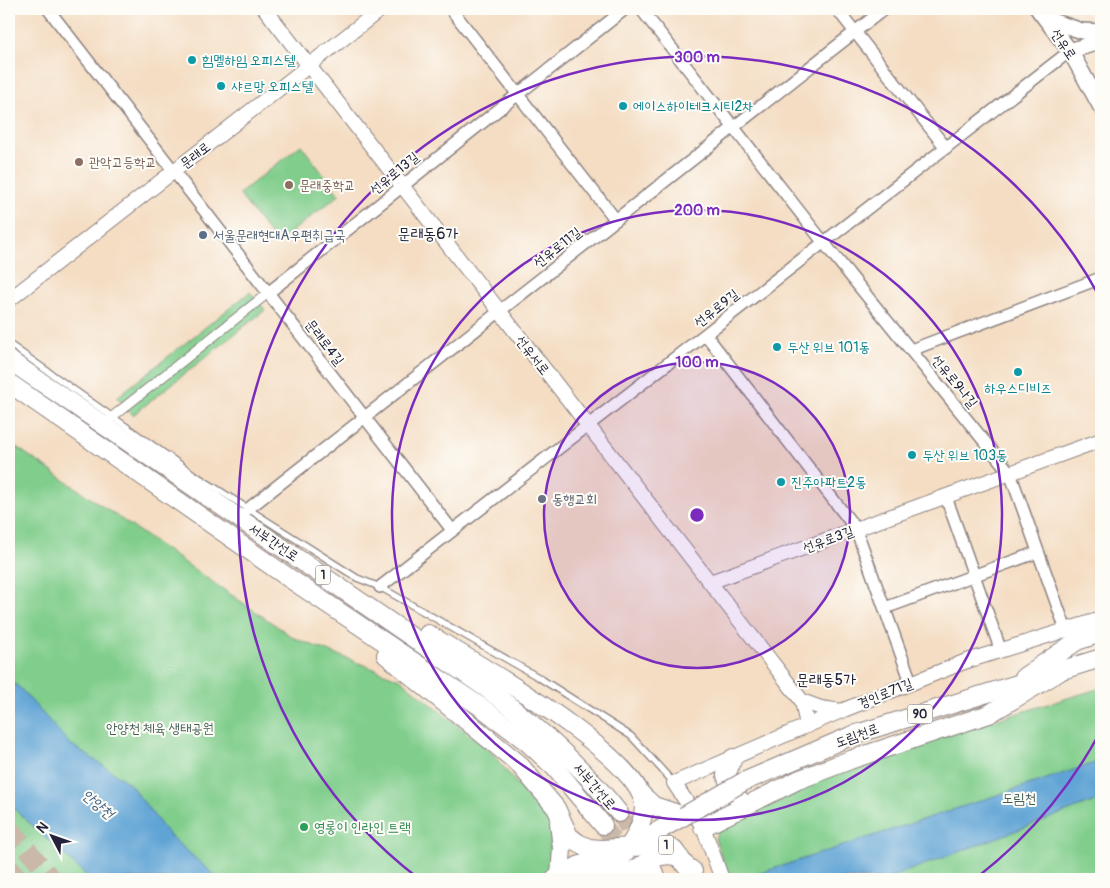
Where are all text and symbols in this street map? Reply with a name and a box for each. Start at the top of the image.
street label: 선유로 [1047,26,1080,63]
text: 300 m [674,48,720,67]
place label: 힘멜하임 오피스텔 [202,52,296,69]
marker: 힘멜하임 오피스텔 [186,54,198,66]
place label: 샤르망 오피스텔 [231,78,314,95]
marker: 샤르망 오피스텔 [215,80,227,92]
place label: 에이스하이테크시티2차 [633,98,753,115]
marker: 에이스하이테크시티2차 [617,100,629,112]
street label: 문래로 [177,138,214,172]
street label: 선유로13길 [366,148,423,198]
place label: 관악고등학교 [89,154,157,171]
marker: 관악고등학교 [73,156,85,168]
place label: 문래중학교 [299,177,355,194]
marker: 문래중학교 [283,179,295,191]
text: 200 m [674,201,720,220]
street label: 선유로11길 [530,223,585,271]
district label: 문래동6가 [398,224,459,244]
place label: 서울문래현대A우편취급국 [213,227,346,244]
marker: 서울문래현대A우편취급국 [197,229,209,241]
street label: 선유로9길 [690,285,743,331]
street label: 문래로4길 [302,316,348,369]
street label: 선유서로 [512,332,553,378]
place label: 두산 위브 101동 [787,339,870,356]
marker: 두산 위브 101동 [771,341,783,353]
street label: 선유로9나길 [928,351,982,412]
text: 100 m [676,353,718,372]
marker: 하우스디비즈 [1012,366,1024,378]
place label: 하우스디비즈 [984,380,1052,397]
place label: 두산 위브 103동 [922,447,1007,464]
marker: 두산 위브 103동 [906,449,918,461]
place label: 진주아파트2동 [791,474,866,491]
marker: 진주아파트2동 [775,476,787,488]
place label: 동행교회 [552,491,597,508]
marker: 동행교회 [536,493,548,505]
centre of rings [688,506,706,524]
street label: 서부간선로 [246,520,302,565]
street label: 선유로3길 [800,522,857,556]
road number: 1 [316,566,330,584]
district label: 문래동5가 [796,670,856,690]
street label: 경인로71길 [855,674,916,712]
road number: 90 [908,704,932,724]
park label: 안양천 체육 생태공원 [106,720,214,737]
street label: 도림천로 [833,720,881,751]
street label: 서부간선로 [570,759,620,813]
water label: 안양천 [78,785,119,825]
park label: 도림천 [1002,790,1036,807]
north arrow [28,810,78,860]
text: N [33,819,52,837]
place label: 영롱이 인라인 트랙 [314,819,410,836]
marker: 영롱이 인라인 트랙 [298,821,310,833]
road number: 1 [658,836,674,854]

